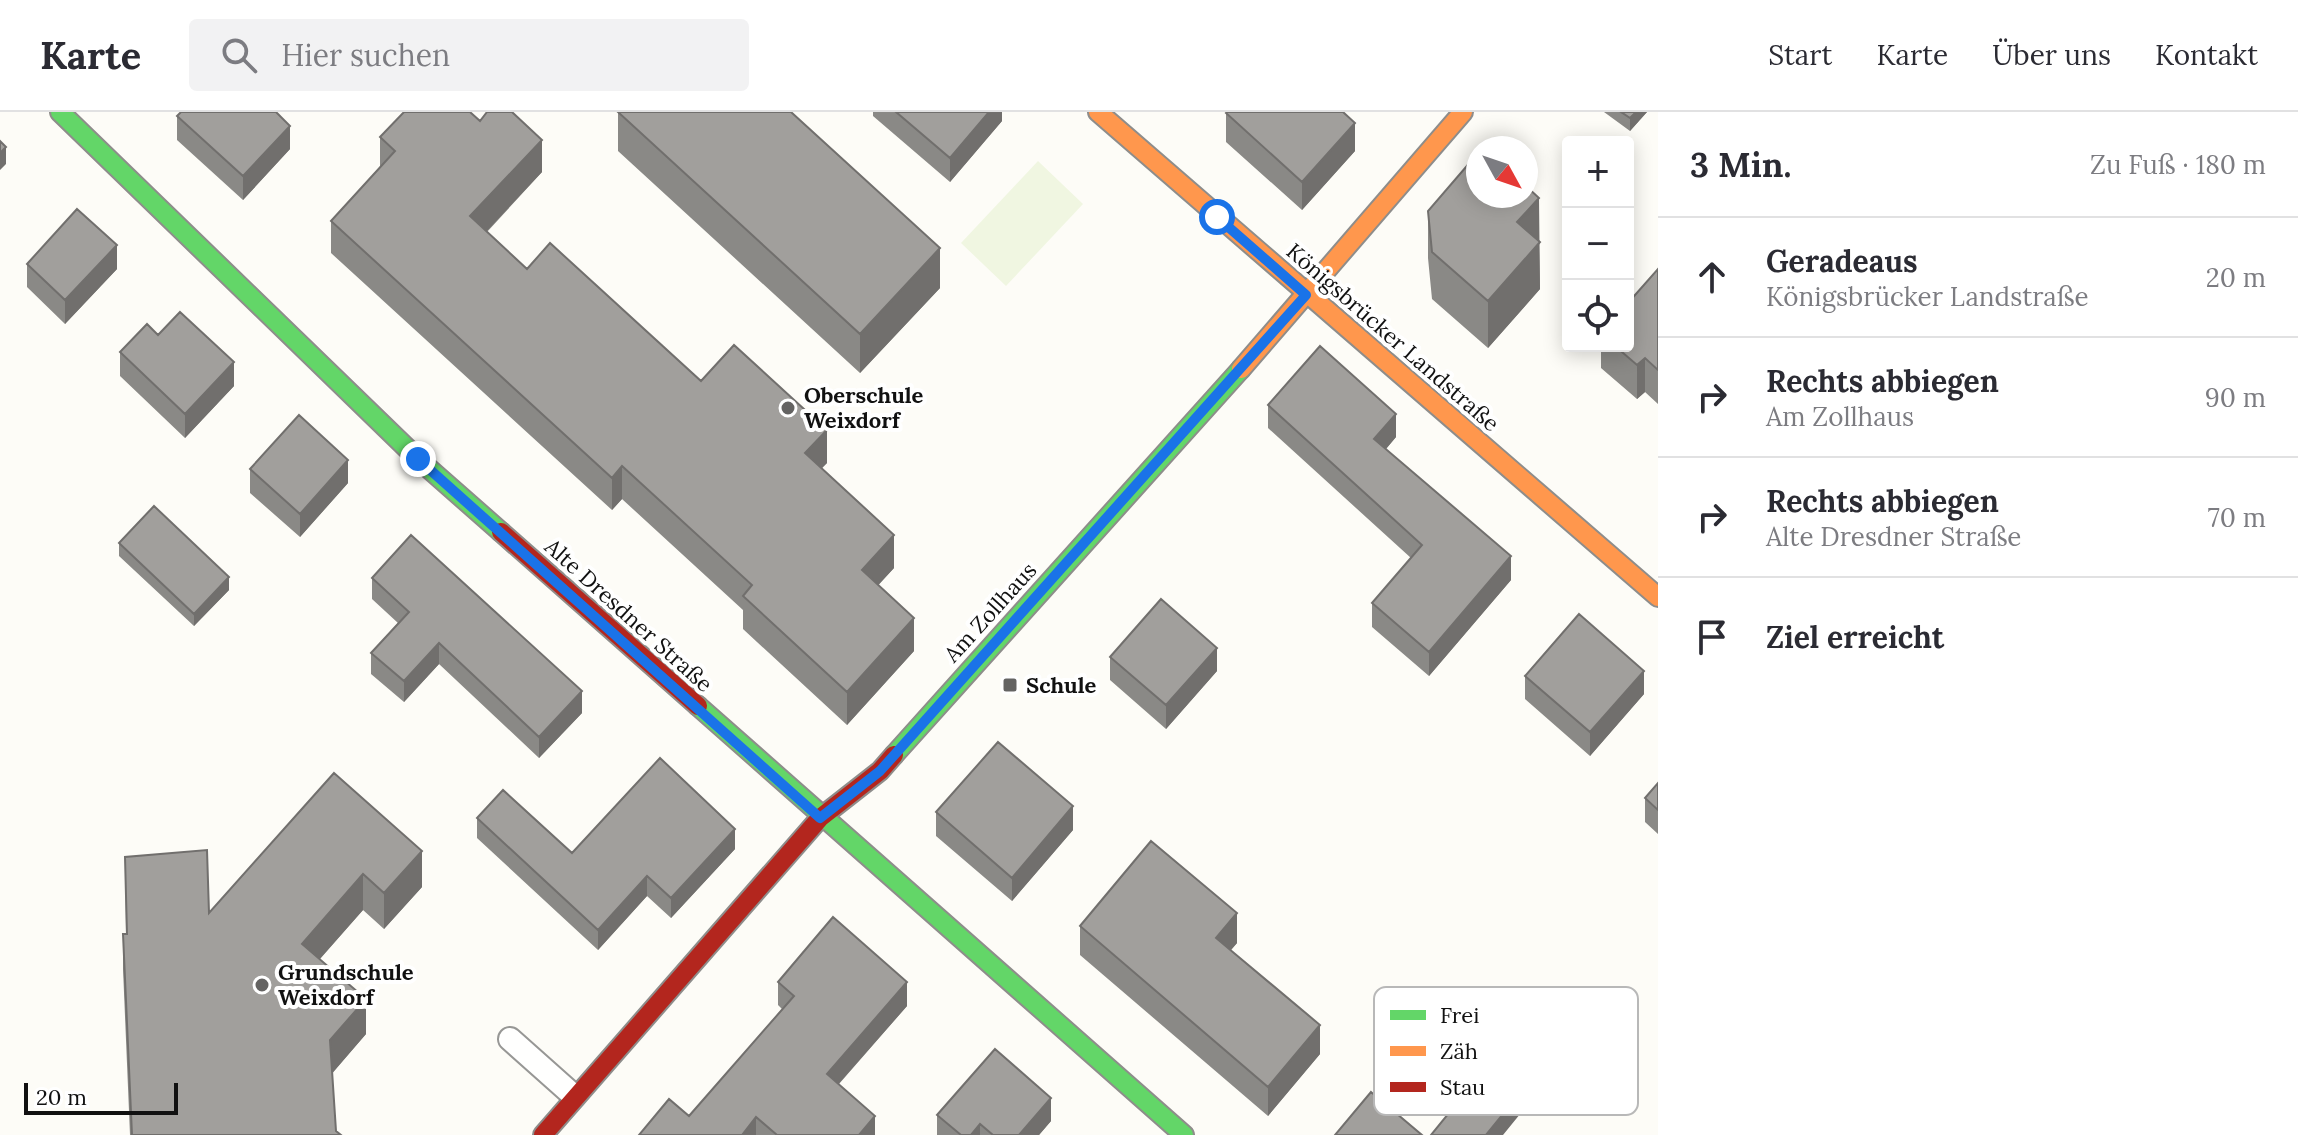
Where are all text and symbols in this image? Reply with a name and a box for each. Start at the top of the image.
search box [189,19,749,91]
text: Karte [40,31,141,79]
icon: search [217,33,261,77]
text: Hier suchen [281,36,450,74]
text: Start [1768,37,1832,73]
text: Karte [1876,37,1948,73]
text: Über uns [1992,37,2111,73]
text: Kontakt [2155,37,2258,73]
north arrow [1466,136,1538,208]
map controls [1562,136,1634,352]
button: + [1562,136,1634,208]
text: 3 Min. [1690,143,1791,186]
text: Zu Fuß · 180 m [2090,148,2266,181]
route start [1199,199,1235,235]
button: − [1562,208,1634,280]
street label: Königsbrücker Landstraße [1281,237,1505,437]
text: Geradeaus [1766,242,1918,280]
icon: ahead [1690,255,1734,299]
text: 20 m [2206,261,2266,294]
button: locate [1562,280,1634,352]
text: Königsbrücker Landstraße [1766,280,2089,313]
text: Rechts abbiegen [1766,362,1999,400]
icon: right [1690,375,1734,419]
place label: Oberschule Weixdorf [804,381,924,434]
text: 90 m [2205,381,2266,414]
marker: Oberschule Weixdorf [779,399,797,417]
text: Am Zollhaus [1766,400,1914,433]
route end [400,441,436,477]
text: Rechts abbiegen [1766,482,1999,520]
icon: right [1690,495,1734,539]
text: 70 m [2208,501,2266,534]
text: Alte Dresdner Straße [1766,520,2021,553]
street label: Alte Dresdner Straße [539,532,719,698]
street label: Am Zollhaus [937,556,1042,669]
icon: arrive [1690,615,1734,659]
text: Ziel erreicht [1766,618,1944,656]
place label: Schule [1026,671,1097,699]
marker: Schule [1001,676,1019,694]
place label: Grundschule Weixdorf [278,958,414,1011]
marker: Grundschule Weixdorf [253,976,271,994]
legend [1374,987,1638,1115]
text: Frei [1440,1001,1479,1029]
text: Zäh [1440,1037,1478,1065]
text: Stau [1440,1073,1485,1101]
scale bar [24,1079,178,1115]
text: 20 m [36,1083,87,1111]

